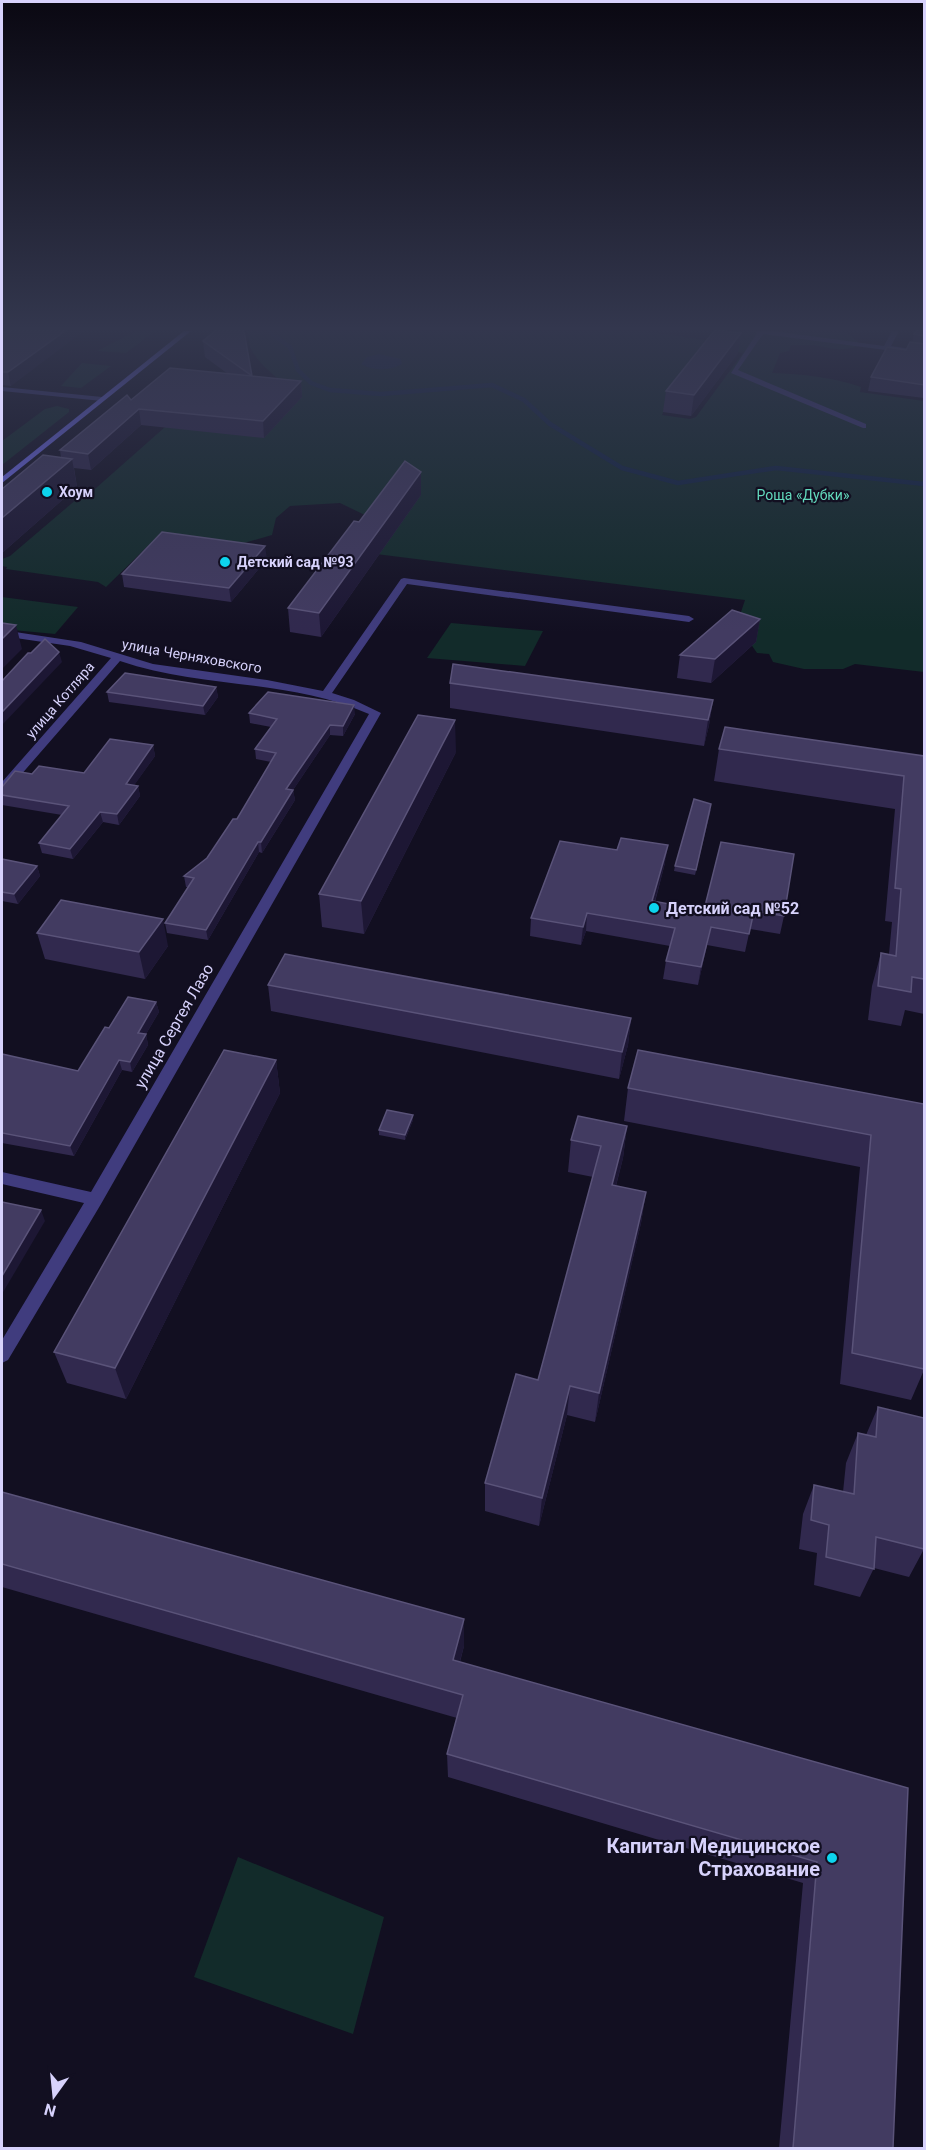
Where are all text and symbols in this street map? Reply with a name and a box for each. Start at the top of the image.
place label: Хоум [59,484,93,500]
marker: Хоум [40,485,54,499]
park label: Роща «Дубки» [757,487,850,503]
place label: Детский сад №93 [237,554,353,570]
marker: Детский сад №93 [218,555,232,569]
street label: улица Черняховского [121,636,263,676]
street label: улица Котляра [22,659,98,741]
place label: Детский сад №52 [666,899,799,918]
marker: Детский сад №52 [647,901,661,915]
street label: улица Сергея Лазо [131,960,217,1092]
place label: Капитал Медицинское Страхование [606,1834,820,1881]
marker: Капитал Медицинское Страхование [825,1851,839,1865]
north arrow [24,2066,84,2126]
text: N [42,2099,58,2121]

